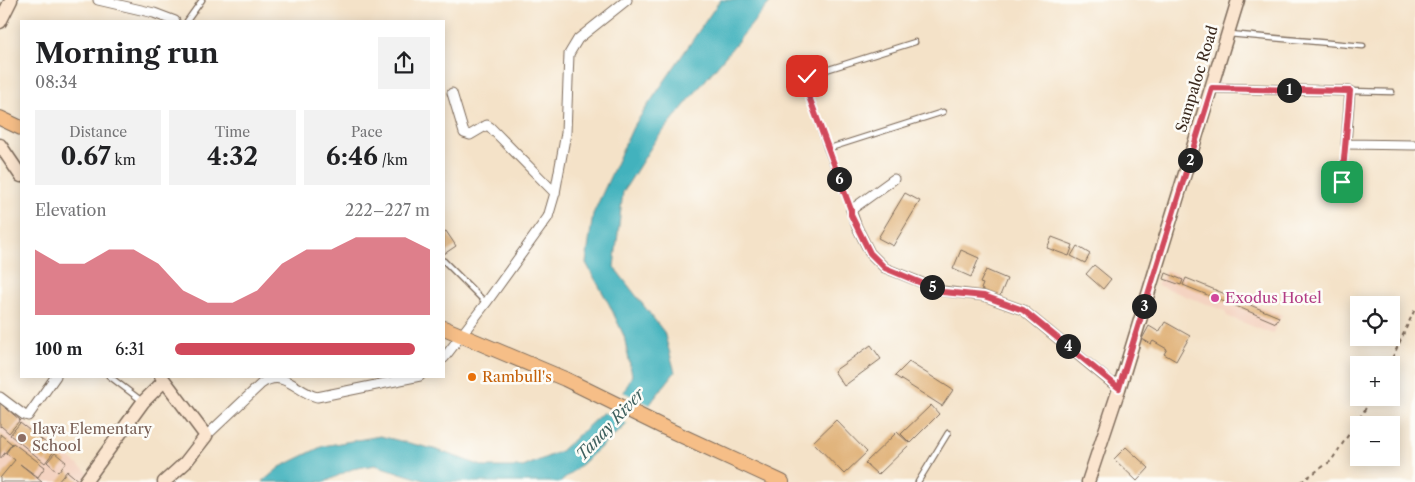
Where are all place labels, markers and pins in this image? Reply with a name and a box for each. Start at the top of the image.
pin [786,55,828,97]
pin: 1 [1276,78,1302,102]
pin: 2 [1178,148,1202,172]
pin [1321,161,1363,203]
pin: 6 [826,166,852,192]
pin: 5 [920,274,944,300]
place label: Exodus Hotel [1225,288,1322,307]
marker: Exodus Hotel [1209,292,1221,304]
pin: 3 [1132,294,1156,318]
pin: 4 [1056,334,1080,358]
place label: Rambull's [482,367,552,386]
marker: Rambull's [466,371,478,383]
place label: Ilaya Elementary School [32,419,153,455]
marker: Ilaya Elementary School [16,432,28,444]

